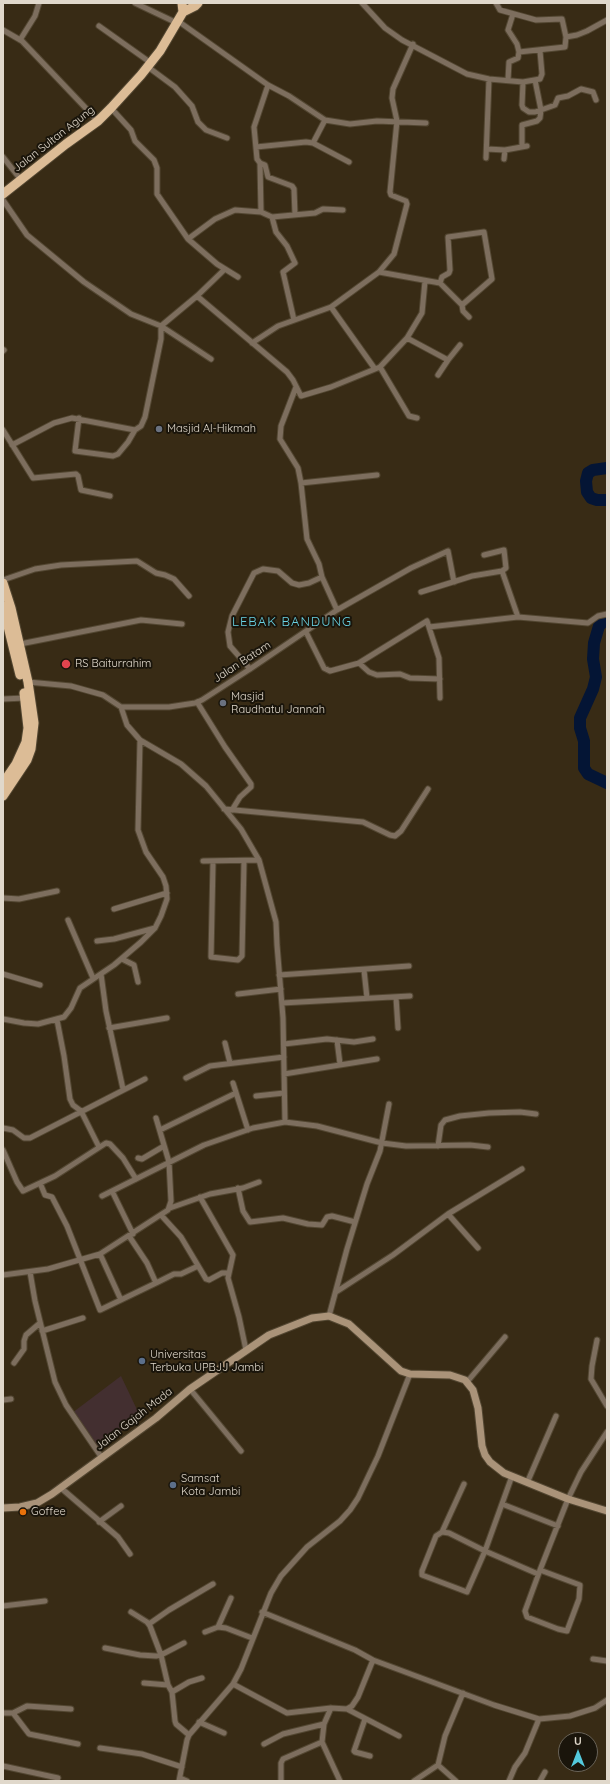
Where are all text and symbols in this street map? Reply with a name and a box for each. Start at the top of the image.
street label: Jalan Sultan Agung [11,103,97,175]
place label: Masjid Al-Hikmah [167,422,256,436]
marker: Masjid Al-Hikmah [154,424,164,434]
district label: LEBAK BANDUNG [232,614,352,630]
street label: Jalan Batam [211,639,273,685]
place label: RS Baiturrahim [75,657,151,671]
marker: RS Baiturrahim [60,658,72,670]
place label: Masjid Raudhatul Jannah [231,690,325,716]
marker: Masjid Raudhatul Jannah [218,698,228,708]
place label: Universitas Terbuka UPBJJ Jambi [150,1348,263,1374]
marker: Universitas Terbuka UPBJJ Jambi [137,1356,147,1366]
street label: Jalan Gajah Mada [93,1385,175,1453]
place label: Samsat Kota Jambi [181,1472,240,1498]
marker: Samsat Kota Jambi [168,1480,178,1490]
place label: Goffee [31,1505,66,1519]
marker: Goffee [18,1507,28,1517]
north arrow [558,1732,598,1772]
text: U [574,1734,582,1748]

